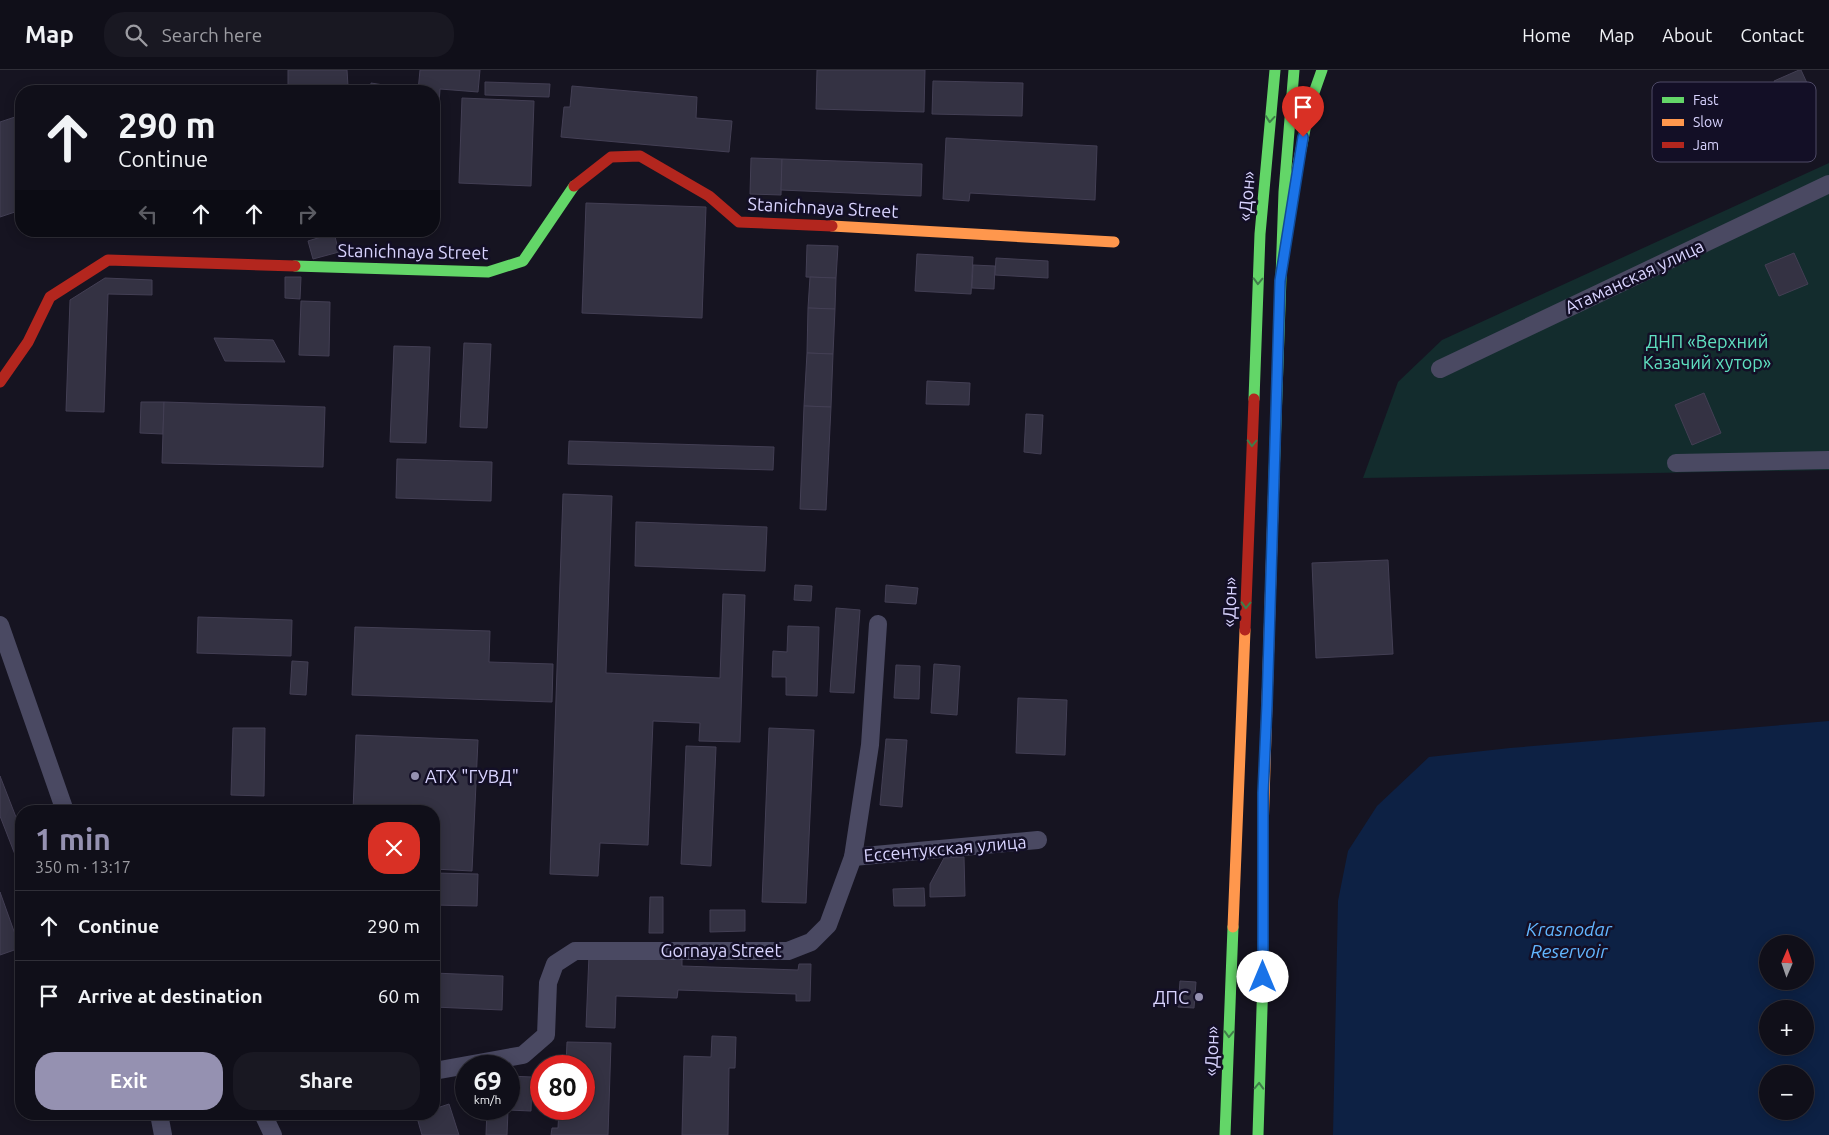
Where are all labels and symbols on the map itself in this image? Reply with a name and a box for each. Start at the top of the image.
legend [1652,82,1816,162]
pin [1282,86,1324,137]
text: Fast [1693,92,1719,108]
text: Slow [1693,114,1723,130]
one-way arrow [1265,115,1276,123]
text: Jam [1693,137,1719,153]
street label: «Дон» [1234,170,1258,222]
street label: Stanichnaya Street [747,193,899,221]
street label: Атаманская улица [1561,235,1707,317]
street label: Stanichnaya Street [337,240,489,262]
one-way arrow [1253,277,1264,285]
park label: ДНП «Верхний Казачий хутор» [1643,331,1771,372]
one-way arrow [1247,439,1258,447]
street label: «Дон» [1218,576,1240,628]
one-way arrow [1241,602,1252,610]
place label: АТХ "ГУВД" [425,766,519,786]
marker: АТХ "ГУВД" [409,770,421,782]
street label: Ессентукская улица [863,831,1027,865]
water label: Krasnodar Reservoir [1526,918,1613,962]
north arrow [1759,935,1814,990]
street label: Gornaya Street [660,940,782,960]
position arrow [1236,950,1288,1002]
place label: ДПС [1153,987,1189,1007]
marker: ДПС [1193,991,1205,1003]
street label: «Дон» [1200,1025,1222,1077]
one-way arrow [1224,1031,1235,1039]
speed limit sign: 80 [530,1055,595,1120]
one-way arrow [1254,1082,1265,1090]

